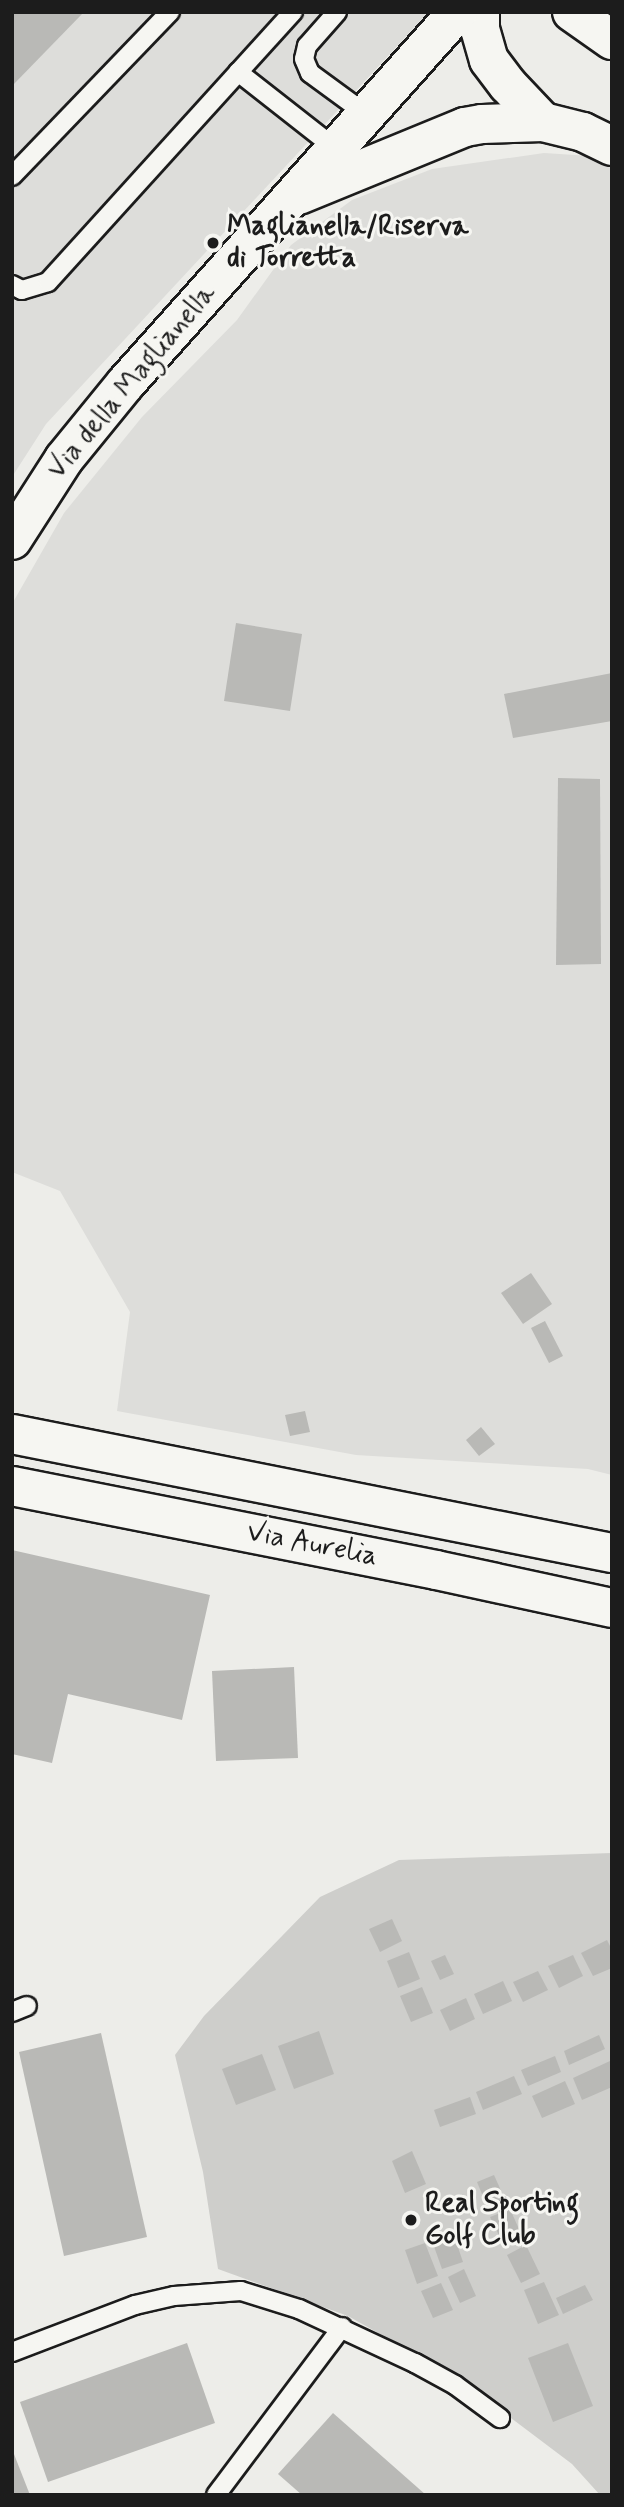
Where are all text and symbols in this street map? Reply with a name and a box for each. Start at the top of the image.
place label: Maglianella/Riserva di Torretta [227,210,469,276]
marker: Maglianella/Riserva di Torretta [205,235,221,251]
street label: Via della Maglianella [40,277,224,487]
street label: Via Aurelia [246,1516,378,1574]
place label: Real Sporting Golf Club [425,2187,581,2253]
marker: Real Sporting Golf Club [403,2212,419,2228]

